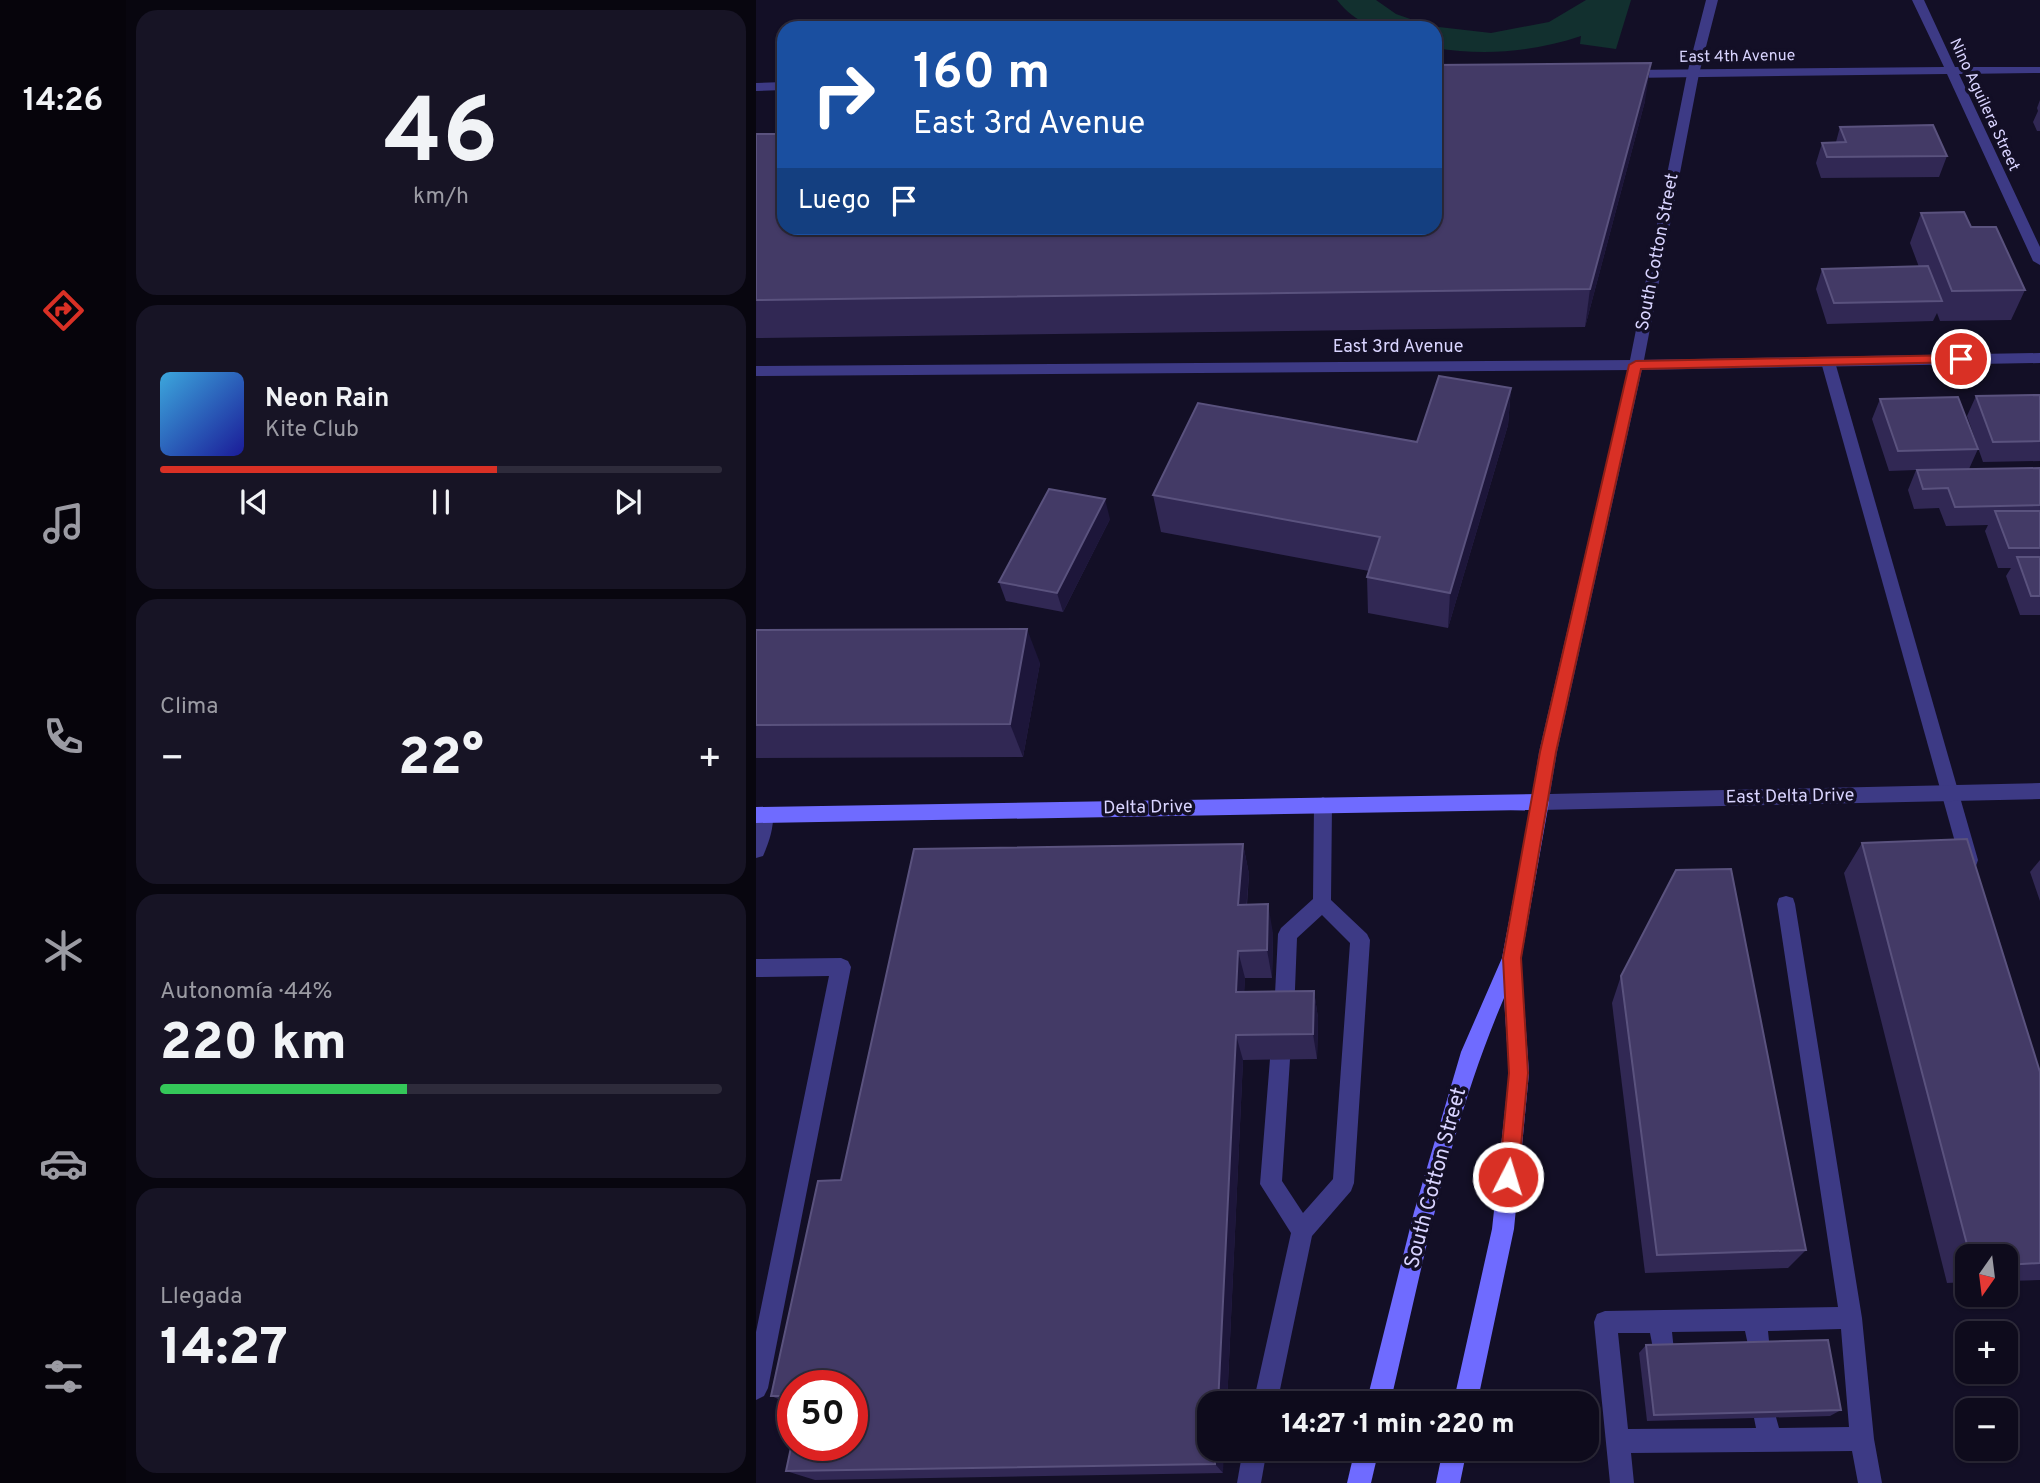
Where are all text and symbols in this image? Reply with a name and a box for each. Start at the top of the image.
street label: Nino Aguilera Street [1944,35,2024,175]
text: 160 m [913,44,1050,106]
street label: East 4th Avenue [1679,46,1795,68]
icon: right [798,49,889,140]
text: 46 [384,80,498,195]
text: 14:26 [23,82,103,122]
text: East 3rd Avenue [913,105,1145,145]
street label: South Cotton Street [1631,171,1685,333]
icon: arrive [885,182,923,220]
text: km/h [413,183,469,212]
text: Luego [798,185,871,218]
icon: directions [39,286,88,335]
pin [1931,329,1991,389]
street label: East 3rd Avenue [1333,336,1463,359]
icon: arrive [1942,340,1980,378]
text: Neon Rain [265,383,390,416]
text: Kite Club [265,416,359,445]
icon: previous [235,483,273,521]
icon: pause [422,483,460,521]
icon: next [609,483,647,521]
icon: music [39,499,88,548]
text: Clima [160,693,218,722]
icon: phone [39,712,88,761]
text: 22° [398,727,484,793]
text: − [160,736,185,785]
text: + [697,736,722,785]
street label: East Delta Drive [1725,784,1855,810]
street label: Delta Drive [1103,796,1193,820]
icon: climate [39,926,88,975]
text: Autonomía · 44% [160,978,332,1007]
text: 220 km [160,1012,347,1078]
street label: South Cotton Street [1399,1084,1473,1272]
icon: car [39,1139,88,1188]
position arrow [1471,1140,1545,1214]
north arrow [1955,1244,2018,1307]
map controls [1955,1244,2018,1461]
text: Llegada [160,1283,242,1312]
text: 14:27 [160,1317,288,1383]
button: + [1955,1321,2018,1384]
icon: filters [39,1352,88,1401]
speed limit sign: 50 [777,1370,868,1461]
button: − [1955,1398,2018,1461]
text: 14:27 · 1 min · 220 m [1281,1409,1515,1442]

